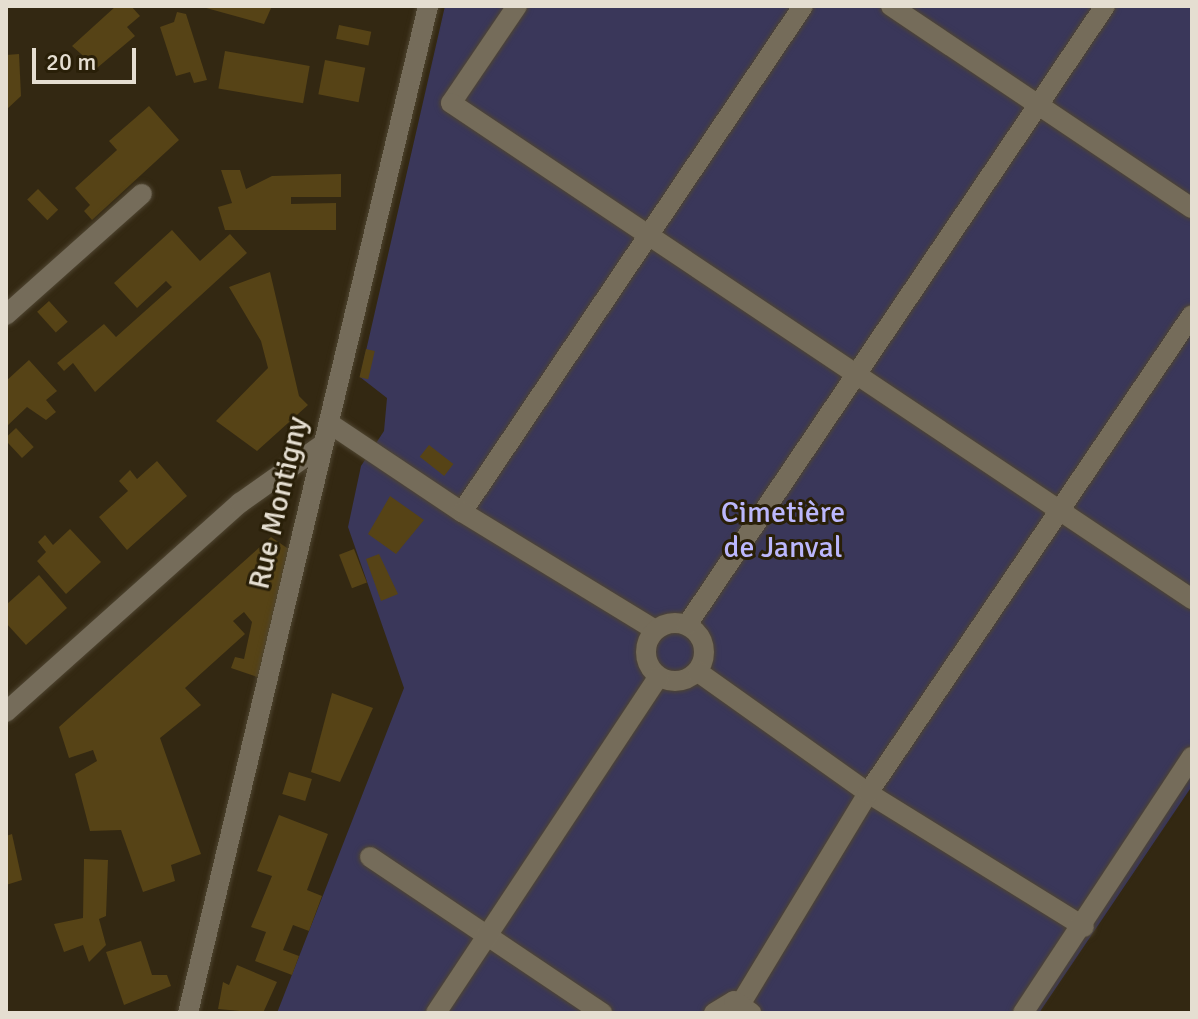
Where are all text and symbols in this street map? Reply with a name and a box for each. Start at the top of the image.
scale bar [36,32,140,82]
text: 20 m [46,47,96,77]
street label: Rue Montigny [242,413,316,593]
park label: Cimetière de Janval [721,495,845,566]

